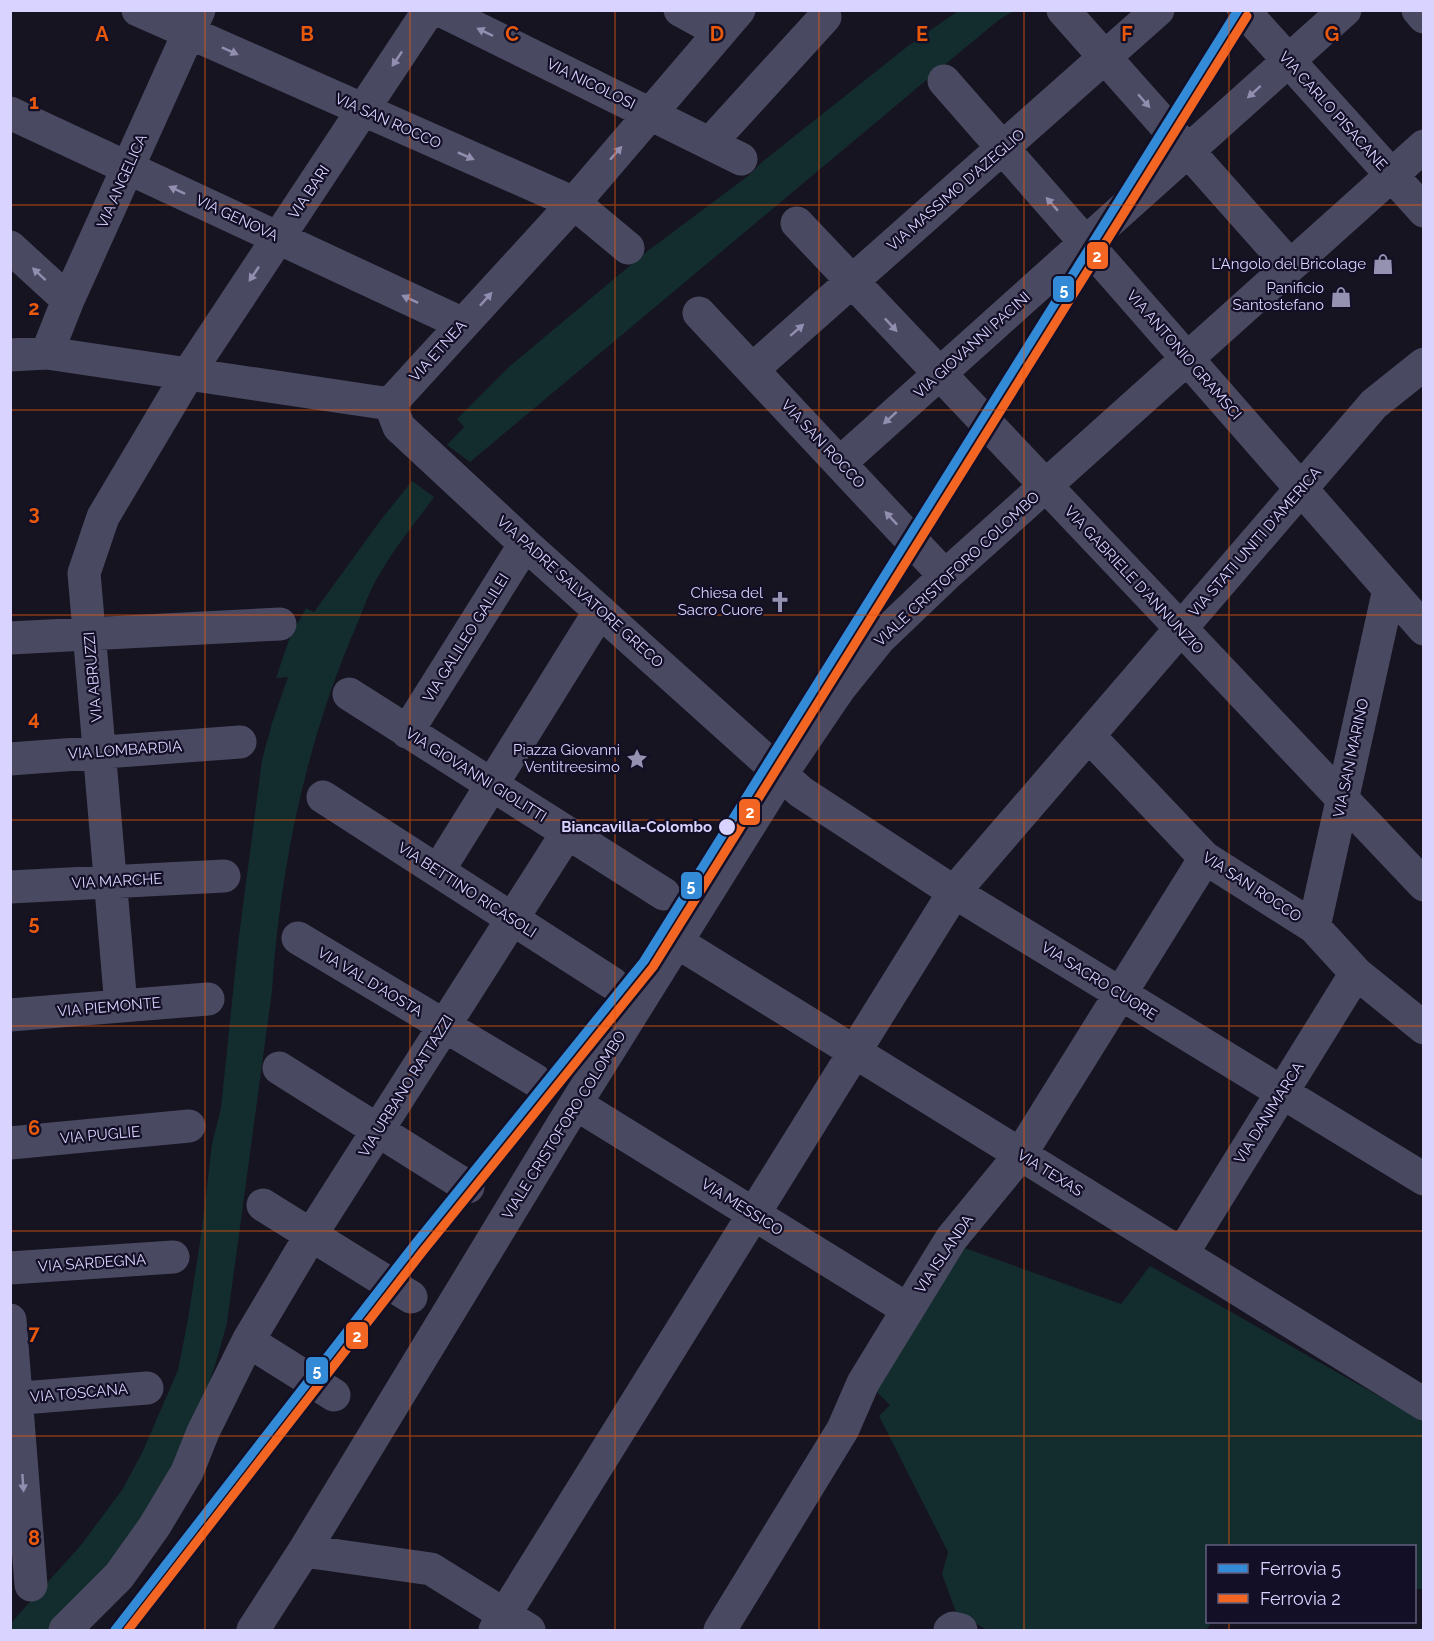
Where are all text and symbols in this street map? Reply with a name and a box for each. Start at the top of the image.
text: A [95,22,109,46]
text: B [300,22,314,46]
text: C [505,22,519,46]
text: D [710,22,724,46]
text: E [916,22,928,46]
text: F [1121,22,1133,46]
text: G [1325,22,1339,46]
one-way arrow [477,28,494,37]
one-way arrow [221,47,239,56]
street label: VIA CARLO PISACANE [1275,48,1391,174]
one-way arrow [391,51,402,67]
street label: VIA NICOLOSI [544,55,638,113]
one-way arrow [1247,85,1262,99]
street label: VIA SAN ROCCO [332,89,444,153]
text: 1 [29,90,39,114]
one-way arrow [1137,93,1150,108]
street label: VIA MASSIMO D'AZEGLIO [884,125,1028,255]
street label: VIA ANGELICA [93,131,151,231]
one-way arrow [610,146,623,161]
one-way arrow [457,151,474,160]
street label: VIA BARI [285,162,333,222]
one-way arrow [168,186,185,195]
street label: VIA GENOVA [193,191,281,245]
one-way arrow [1046,197,1059,212]
line badge: 2 [1086,241,1109,270]
text: 2 [1092,247,1102,266]
shop icon: L'Angolo del Bricolage [1371,252,1395,276]
place label: L'Angolo del Bricolage [1211,255,1366,273]
one-way arrow [248,266,260,282]
one-way arrow [33,267,47,281]
line badge: 5 [1052,275,1075,303]
place label: Panificio Santostefano [1233,279,1324,314]
text: 5 [1060,280,1069,299]
shop icon: Panificio Santostefano [1329,285,1353,309]
street label: VIA ANTONIO GRAMSCI [1123,286,1245,424]
street label: VIA GIOVANNI PACINI [910,288,1034,402]
one-way arrow [479,291,493,306]
one-way arrow [402,295,419,304]
text: 2 [28,296,40,320]
street label: VIA ETNEA [406,317,470,385]
one-way arrow [884,317,898,331]
one-way arrow [789,324,804,337]
street label: VIA SAN ROCCO [777,396,869,492]
one-way arrow [883,411,898,424]
street label: VIA STATI UNITI D'AMERICA [1185,463,1325,621]
street label: VIALE CRISTOFORO COLOMBO [871,488,1043,650]
text: 3 [28,501,40,525]
street label: VIA GABRIELE D'ANNUNZIO [1061,502,1207,658]
one-way arrow [884,511,898,526]
street label: VIA PADRE SALVATORE GRECO [493,512,667,672]
street label: VIA GALILEO GALILEI [419,570,513,706]
place label: Chiesa del Sacro Cuore [678,584,764,619]
church icon: Chiesa del Sacro Cuore [768,590,792,614]
street label: VIA ABRUZZI [80,631,106,723]
street label: VIA SAN MARINO [1330,697,1372,819]
text: 4 [28,706,40,730]
street label: VIA GIOVANNI GIOLITTI [402,724,550,826]
street label: VIA LOMBARDIA [67,737,183,763]
place label: Piazza Giovanni Ventitreesimo [513,741,620,776]
place icon: Piazza Giovanni Ventitreesimo [625,747,649,771]
line badge: 2 [738,798,761,826]
text: 2 [745,803,755,822]
marker: Biancavilla-Colombo [717,817,737,837]
place label: Biancavilla-Colombo [561,818,712,836]
street label: VIA BETTINO RICASOLI [394,838,540,942]
street label: VIA SAN ROCCO [1199,848,1305,926]
street label: VIA MARCHE [71,870,163,892]
line badge: 5 [680,871,703,900]
text: 5 [687,876,696,895]
text: 5 [28,911,40,935]
street label: VIA SACRO CUORE [1038,938,1160,1024]
street label: VIA VAL D'AOSTA [314,943,426,1021]
street label: VIA PIEMONTE [56,994,162,1020]
street label: VIA URBANO RATTAZZI [355,1012,457,1160]
street label: VIALE CRISTOFORO COLOMBO [498,1027,630,1223]
street label: VIA DANIMARCA [1230,1059,1308,1167]
text: 6 [28,1116,40,1140]
street label: VIA PUGLIE [59,1123,141,1147]
street label: VIA TEXAS [1014,1146,1086,1200]
street label: VIA MESSICO [698,1175,786,1239]
street label: VIA ISLANDA [911,1211,977,1297]
street label: VIA SARDEGNA [37,1250,147,1276]
text: 7 [28,1321,40,1345]
line badge: 2 [345,1321,369,1350]
text: 2 [352,1327,362,1346]
line badge: 5 [305,1356,329,1385]
text: 5 [313,1361,322,1380]
street label: VIA TOSCANA [29,1380,129,1406]
one-way arrow [18,1473,28,1492]
text: 8 [28,1526,40,1550]
legend [1206,1545,1416,1623]
text: Ferrovia 5 [1260,1558,1341,1579]
text: Ferrovia 2 [1260,1588,1341,1609]

